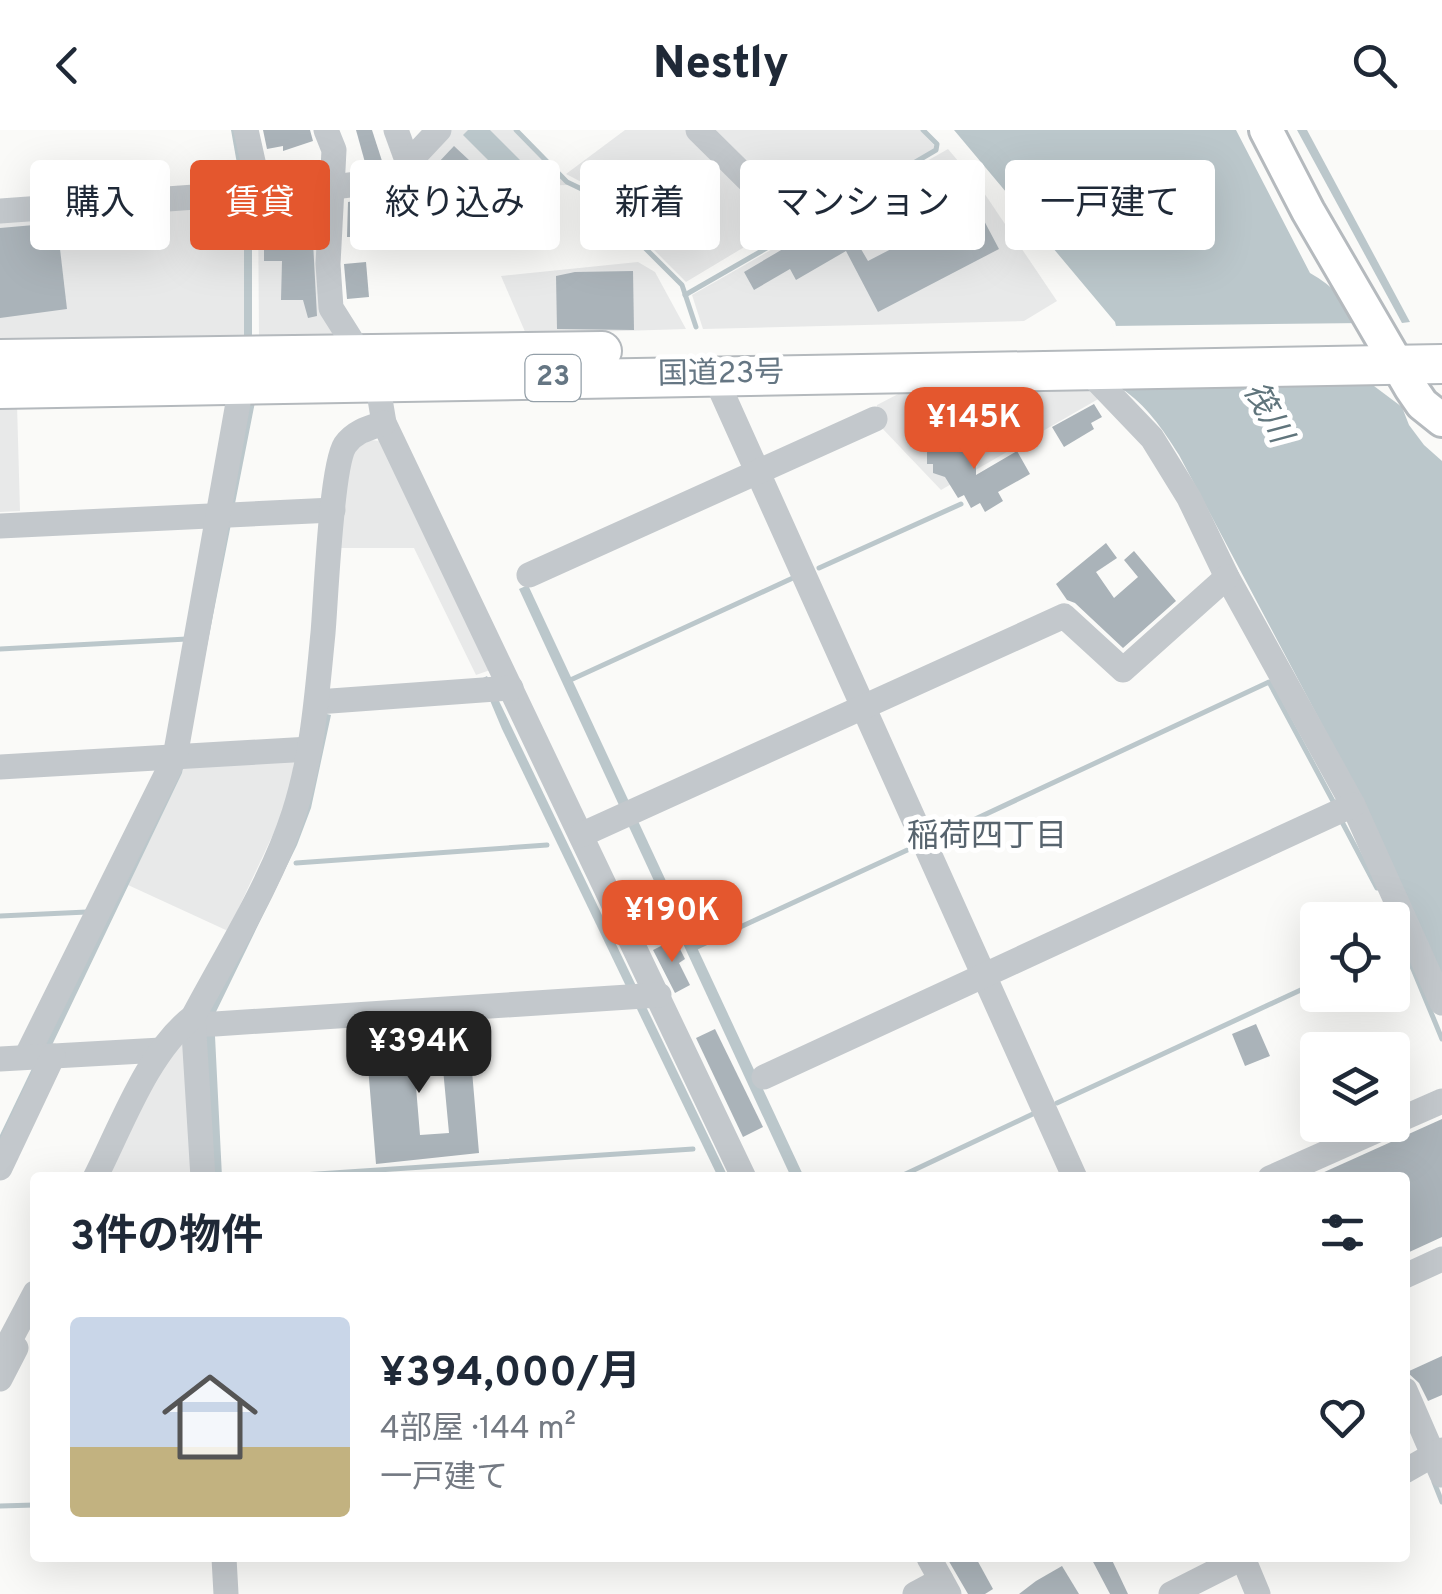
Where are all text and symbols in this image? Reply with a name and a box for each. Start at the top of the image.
text: Nestly [653,37,789,94]
icon: back [40,38,95,93]
icon: search [1347,38,1402,93]
chip: 購入 [30,160,170,250]
chip: 賃貸 [190,160,330,250]
chip: 絞り込み [350,160,560,250]
chip: 新着 [580,160,720,250]
chip: マンション [740,160,985,250]
chip: 一戸建て [1005,160,1215,250]
road number: 23 [526,355,580,401]
street label: 国道23号 [657,355,785,395]
water label: 筏川 [1233,375,1300,453]
pin: ¥145K [904,387,1044,472]
text: ¥145K [926,399,1022,439]
district label: 稲荷四丁目 [907,818,1067,858]
pin: ¥190K [602,880,742,965]
text: ¥190K [624,892,720,932]
map controls [1300,902,1410,1142]
button: locate [1300,902,1410,1012]
pin: ¥394K [349,1011,489,1096]
text: ¥394K [368,1023,470,1063]
button: layers [1300,1032,1410,1142]
icon: filters [1315,1205,1370,1260]
text: 3件の物件 [70,1212,263,1265]
text: ¥394,000/月 [380,1348,641,1401]
icon: home [150,1357,270,1477]
icon: heart [1315,1390,1370,1445]
text: 4部屋 · 144 m² [380,1410,576,1450]
text: 一戸建て [380,1459,508,1499]

